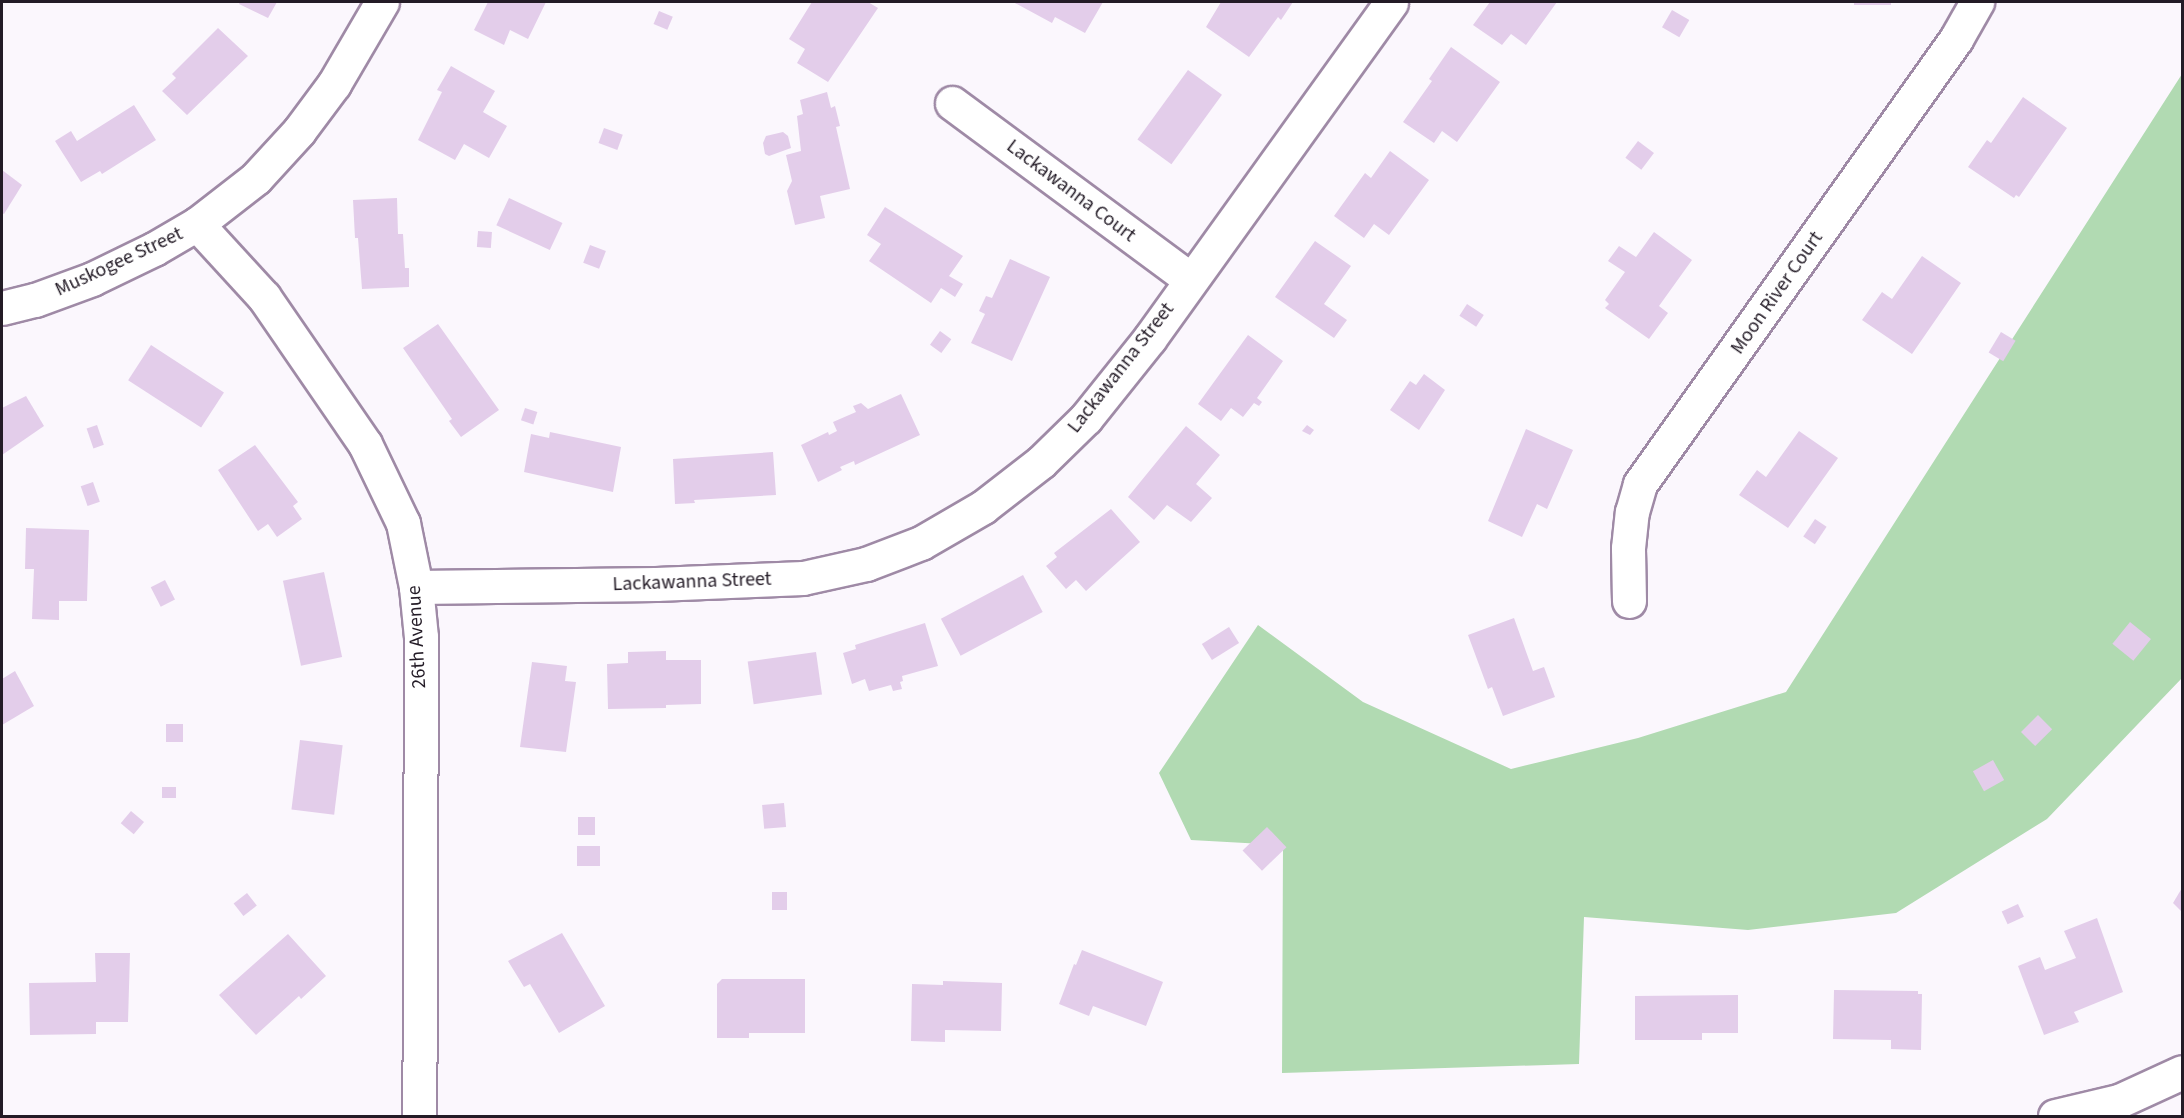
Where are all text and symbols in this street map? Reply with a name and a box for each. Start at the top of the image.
street label: Lackawanna Court [1002,135,1140,247]
street label: Muskogee Street [51,222,187,302]
street label: Moon River Court [1726,227,1828,359]
street label: Lackawanna Street [1063,298,1179,438]
street label: Lackawanna Street [612,567,772,597]
street label: 26th Avenue [402,585,432,689]

